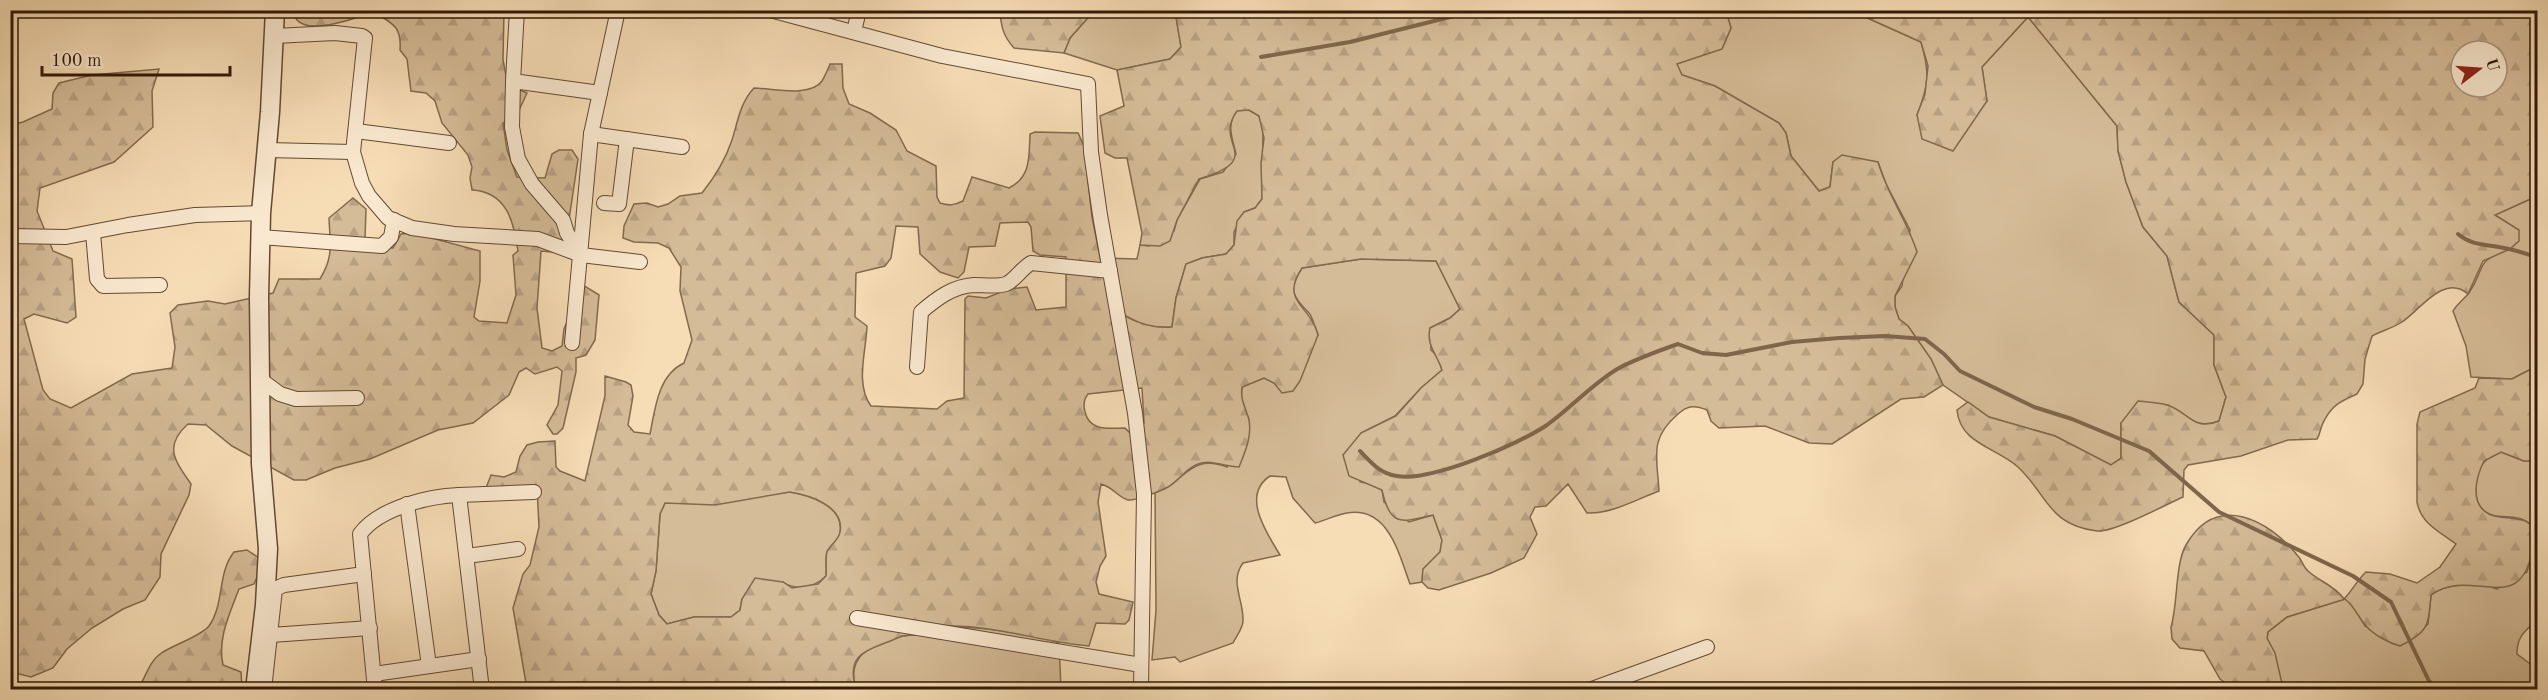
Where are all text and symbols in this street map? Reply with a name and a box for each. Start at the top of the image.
scale bar [42,39,230,77]
north arrow [2449,39,2509,99]
text: 100 m [51,52,102,70]
text: U [2482,57,2501,74]

